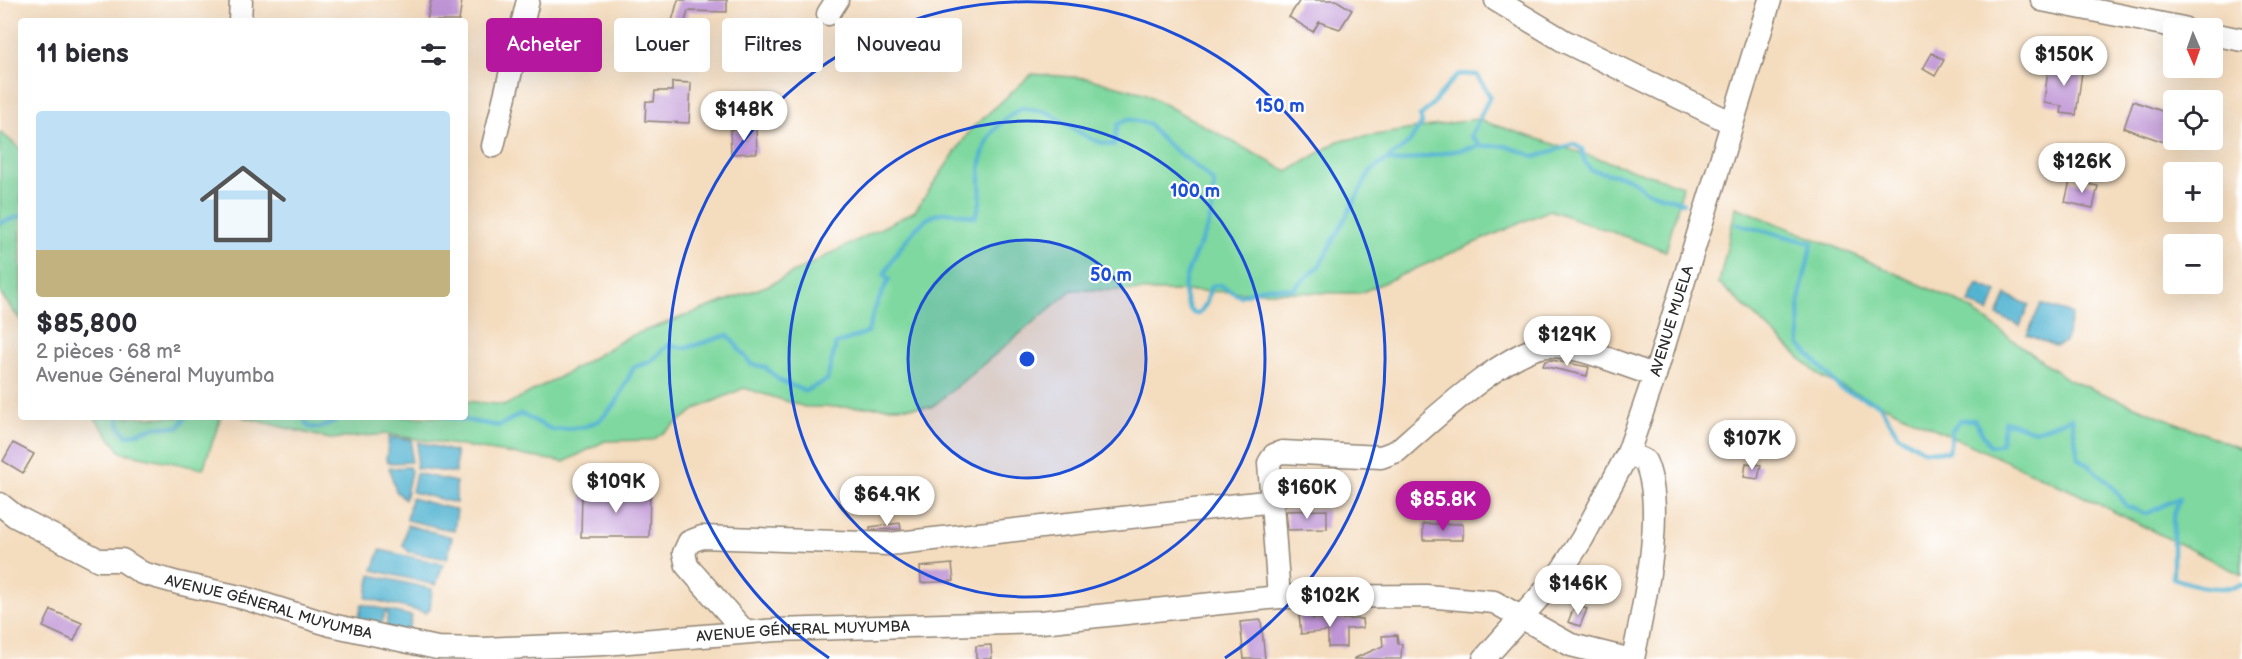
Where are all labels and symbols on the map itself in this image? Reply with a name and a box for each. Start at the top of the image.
north arrow [2163,18,2223,78]
pin: $150K [2022,36,2106,87]
pin: $148K [702,91,786,142]
text: 150 m [1255,96,1305,117]
pin: $126K [2040,143,2124,194]
text: 100 m [1170,181,1220,202]
street label: AVENUE MUELA [1646,262,1698,379]
text: 50 m [1090,265,1132,286]
pin: $129K [1525,316,1609,367]
centre of rings [1017,349,1037,369]
pin: $107K [1710,420,1794,471]
pin: $109K [574,463,658,514]
pin: $160K [1265,469,1349,520]
pin: $64.9K [838,476,936,527]
pin: $85.8K [1394,481,1492,532]
pin: $146K [1536,565,1620,616]
street label: AVENUE GÉNERAL MUYUMBA [163,571,375,644]
pin: $102K [1288,577,1372,628]
street label: AVENUE GÉNERAL MUYUMBA [695,617,911,647]

